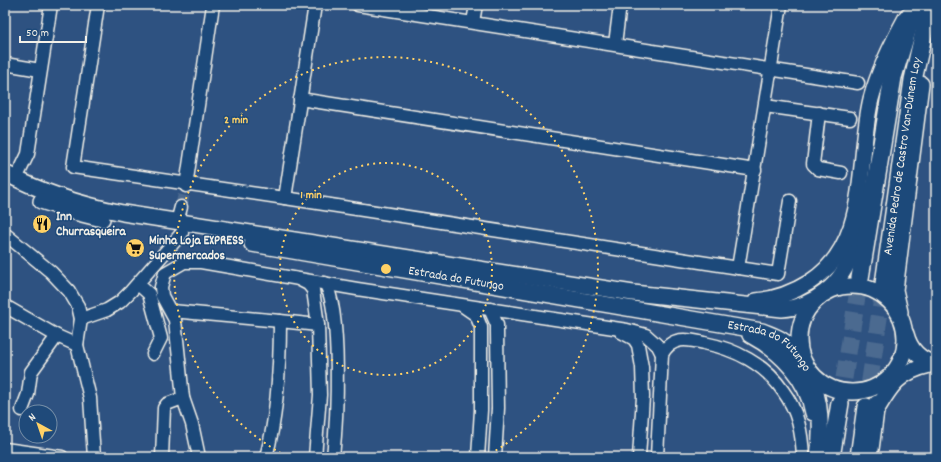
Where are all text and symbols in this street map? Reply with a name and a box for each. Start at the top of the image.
scale bar [20,18,86,44]
text: 50 m [26,25,49,42]
street label: Avenida Pedro de Castro Van-Dúnem Loy [879,55,927,257]
text: 2 min [224,112,248,129]
text: 1 min [300,187,322,204]
place label: Inn Churrasqueira [56,208,127,242]
restaurant icon: Inn Churrasqueira [31,213,53,235]
place label: Minha Loja EXPRESS Supermercados [149,232,244,266]
supermarket icon: Minha Loja EXPRESS Supermercados [124,237,146,259]
street label: Estrada do Futungo [407,261,505,296]
centre of rings [379,262,393,276]
street label: Estrada do Futungo [726,316,816,376]
north arrow [18,404,58,444]
text: N [26,410,41,426]

